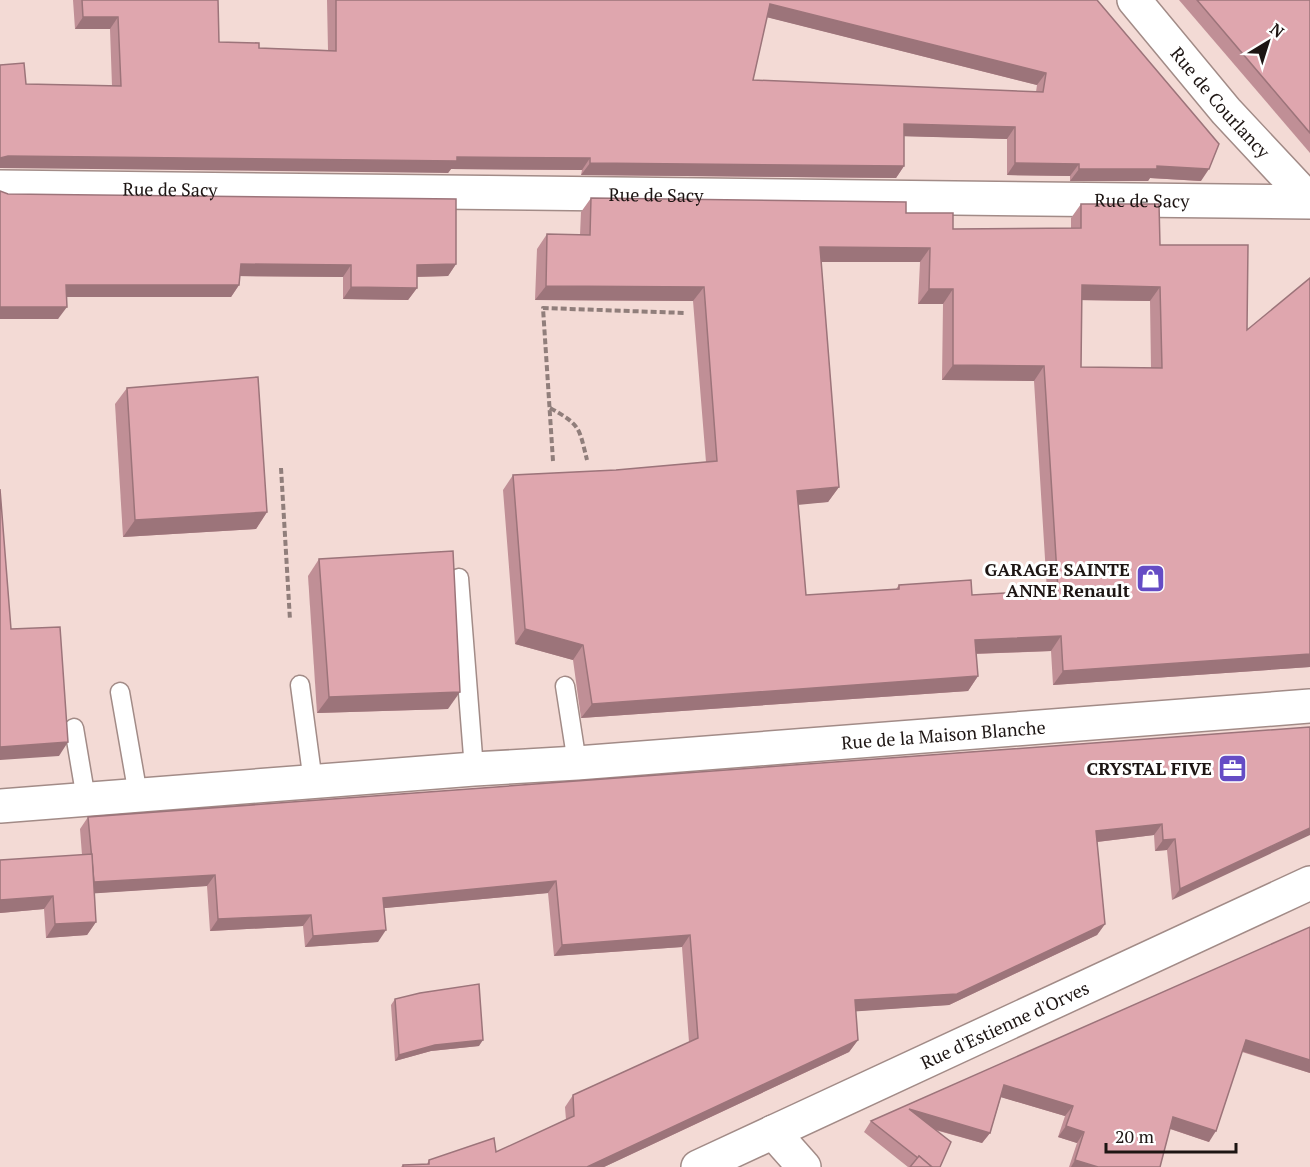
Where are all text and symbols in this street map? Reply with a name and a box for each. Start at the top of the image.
north arrow [1238,12,1298,72]
text: N [1266,18,1289,43]
street label: Rue de Courlancy [1166,42,1276,164]
street label: Rue de Sacy [122,176,218,201]
street label: Rue de Sacy [608,182,704,207]
street label: Rue de Sacy [1094,188,1190,213]
place label: GARAGE SAINTE ANNE Renault [984,557,1130,602]
shop icon: GARAGE SAINTE ANNE Renault [1135,563,1167,595]
street label: Rue de la Maison Blanche [840,715,1046,754]
office icon: CRYSTAL FIVE [1217,752,1249,784]
place label: CRYSTAL FIVE [1087,756,1212,780]
street label: Rue d'Estienne d'Orves [916,975,1093,1074]
scale bar [1106,1116,1236,1154]
text: 20 m [1115,1124,1155,1148]

